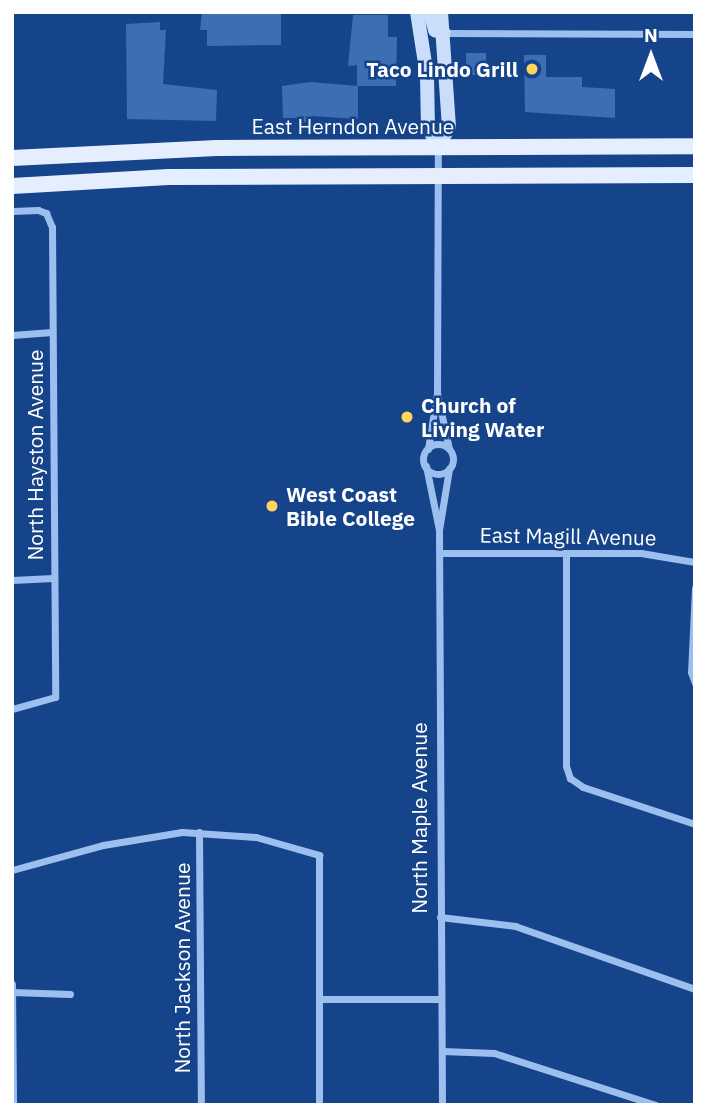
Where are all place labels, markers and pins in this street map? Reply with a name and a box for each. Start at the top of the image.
place label: Taco Lindo Grill [366,56,518,82]
marker: Taco Lindo Grill [524,61,540,77]
place label: Church of Living Water [421,392,544,442]
marker: Church of Living Water [399,409,415,425]
place label: West Coast Bible College [286,481,415,531]
marker: West Coast Bible College [264,498,280,514]

